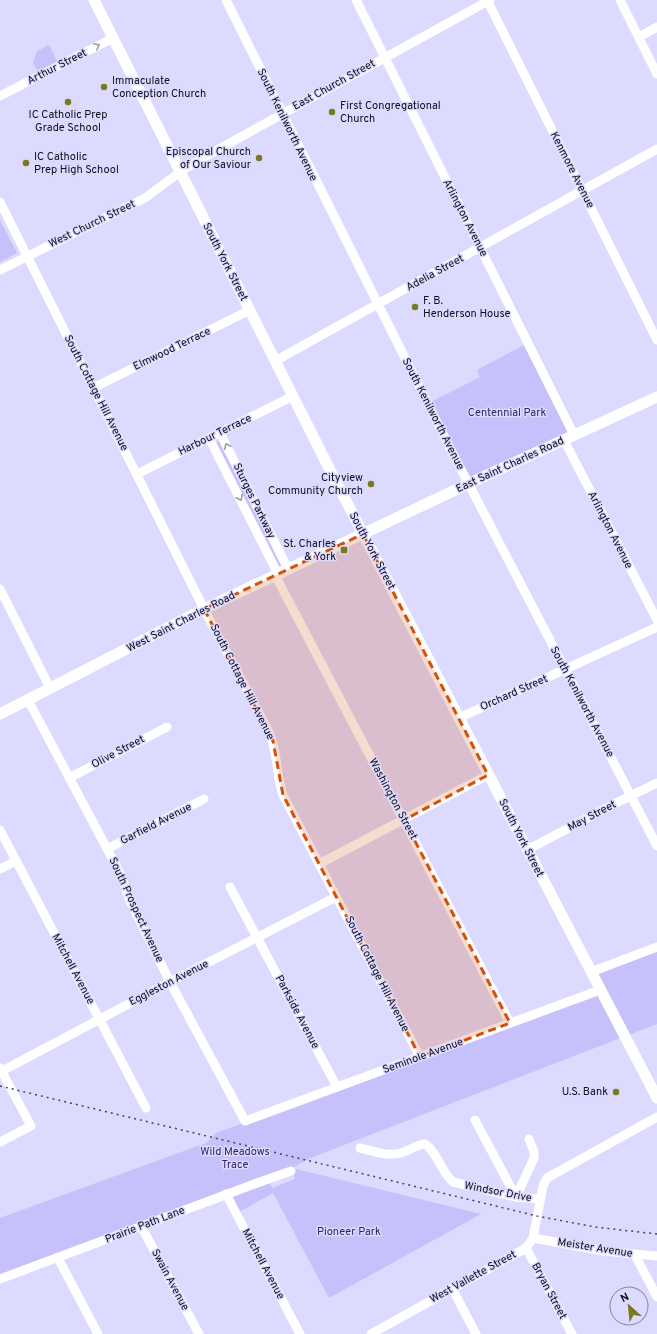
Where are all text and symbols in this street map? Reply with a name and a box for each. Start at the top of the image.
one-way arrow [93,44,101,51]
street label: Arthur Street [25,46,89,88]
street label: East Church Street [290,57,378,113]
street label: South Kenilworth Avenue [254,66,320,184]
place label: Immaculate Conception Church [112,74,206,101]
marker: Immaculate Conception Church [99,82,109,92]
marker: IC Catholic Prep Grade School [63,97,73,107]
place label: First Congregational Church [340,99,441,126]
marker: First Congregational Church [327,107,337,117]
place label: IC Catholic Prep Grade School [29,108,107,135]
street label: Kenmore Avenue [547,130,597,211]
place label: Episcopal Church of Our Saviour [166,145,252,172]
place label: IC Catholic Prep High School [34,150,119,177]
marker: Episcopal Church of Our Saviour [254,153,264,163]
marker: IC Catholic Prep High School [21,158,31,168]
street label: Arlington Avenue [439,177,491,259]
street label: West Church Street [46,197,138,251]
street label: South York Street [199,220,251,304]
street label: Adelia Street [404,251,466,295]
place label: F. B. Henderson House [423,294,511,321]
marker: F. B. Henderson House [410,302,420,312]
street label: Elmwood Terrace [131,324,213,374]
street label: South Cottage Hill Avenue [61,333,131,453]
street label: South Kenilworth Avenue [399,356,467,472]
park label: Centennial Park [468,406,546,420]
street label: Harbour Terrace [176,411,254,459]
street label: East Saint Charles Road [454,434,566,496]
one-way arrow [224,443,232,451]
street label: Sturges Parkway [230,461,278,541]
place label: Cityview Community Church [268,471,363,498]
marker: Cityview Community Church [366,479,376,489]
street label: Arlington Avenue [584,489,636,571]
one-way arrow [235,494,242,501]
street label: South York Street [346,510,398,592]
place label: St. Charles & York [283,537,336,564]
marker: St. Charles & York [339,545,349,555]
street label: West Saint Charles Road [124,589,238,655]
street label: South Cottage Hill Avenue [207,622,277,742]
street label: South Kenilworth Avenue [547,644,617,760]
street label: Orchard Street [478,672,550,714]
street label: Olive Street [89,732,147,772]
street label: Washington Street [366,756,420,842]
street label: South York Street [495,796,547,880]
street label: May Street [565,797,619,835]
street label: Garfield Avenue [118,800,194,848]
street label: South Prospect Avenue [105,855,167,965]
street label: South Cottage Hill Avenue [342,914,412,1034]
street label: Mitchell Avenue [48,931,98,1007]
street label: Eggleston Avenue [127,957,211,1009]
street label: Parkside Avenue [272,973,322,1051]
street label: Seminole Avenue [381,1035,465,1077]
place label: U.S. Bank [562,1085,608,1099]
marker: U.S. Bank [611,1087,621,1097]
park label: Wild Meadows Trace [200,1145,270,1172]
street label: Windsor Drive [463,1179,533,1205]
street label: Prairie Path Lane [103,1203,187,1247]
park label: Pioneer Park [317,1225,381,1239]
street label: Mitchell Avenue [238,1226,288,1302]
street label: Meister Avenue [556,1235,634,1261]
street label: Swain Avenue [148,1247,192,1313]
street label: West Vallette Street [427,1247,519,1307]
street label: Bryan Street [528,1260,570,1322]
north arrow [609,1286,649,1326]
text: N [618,1290,632,1306]

